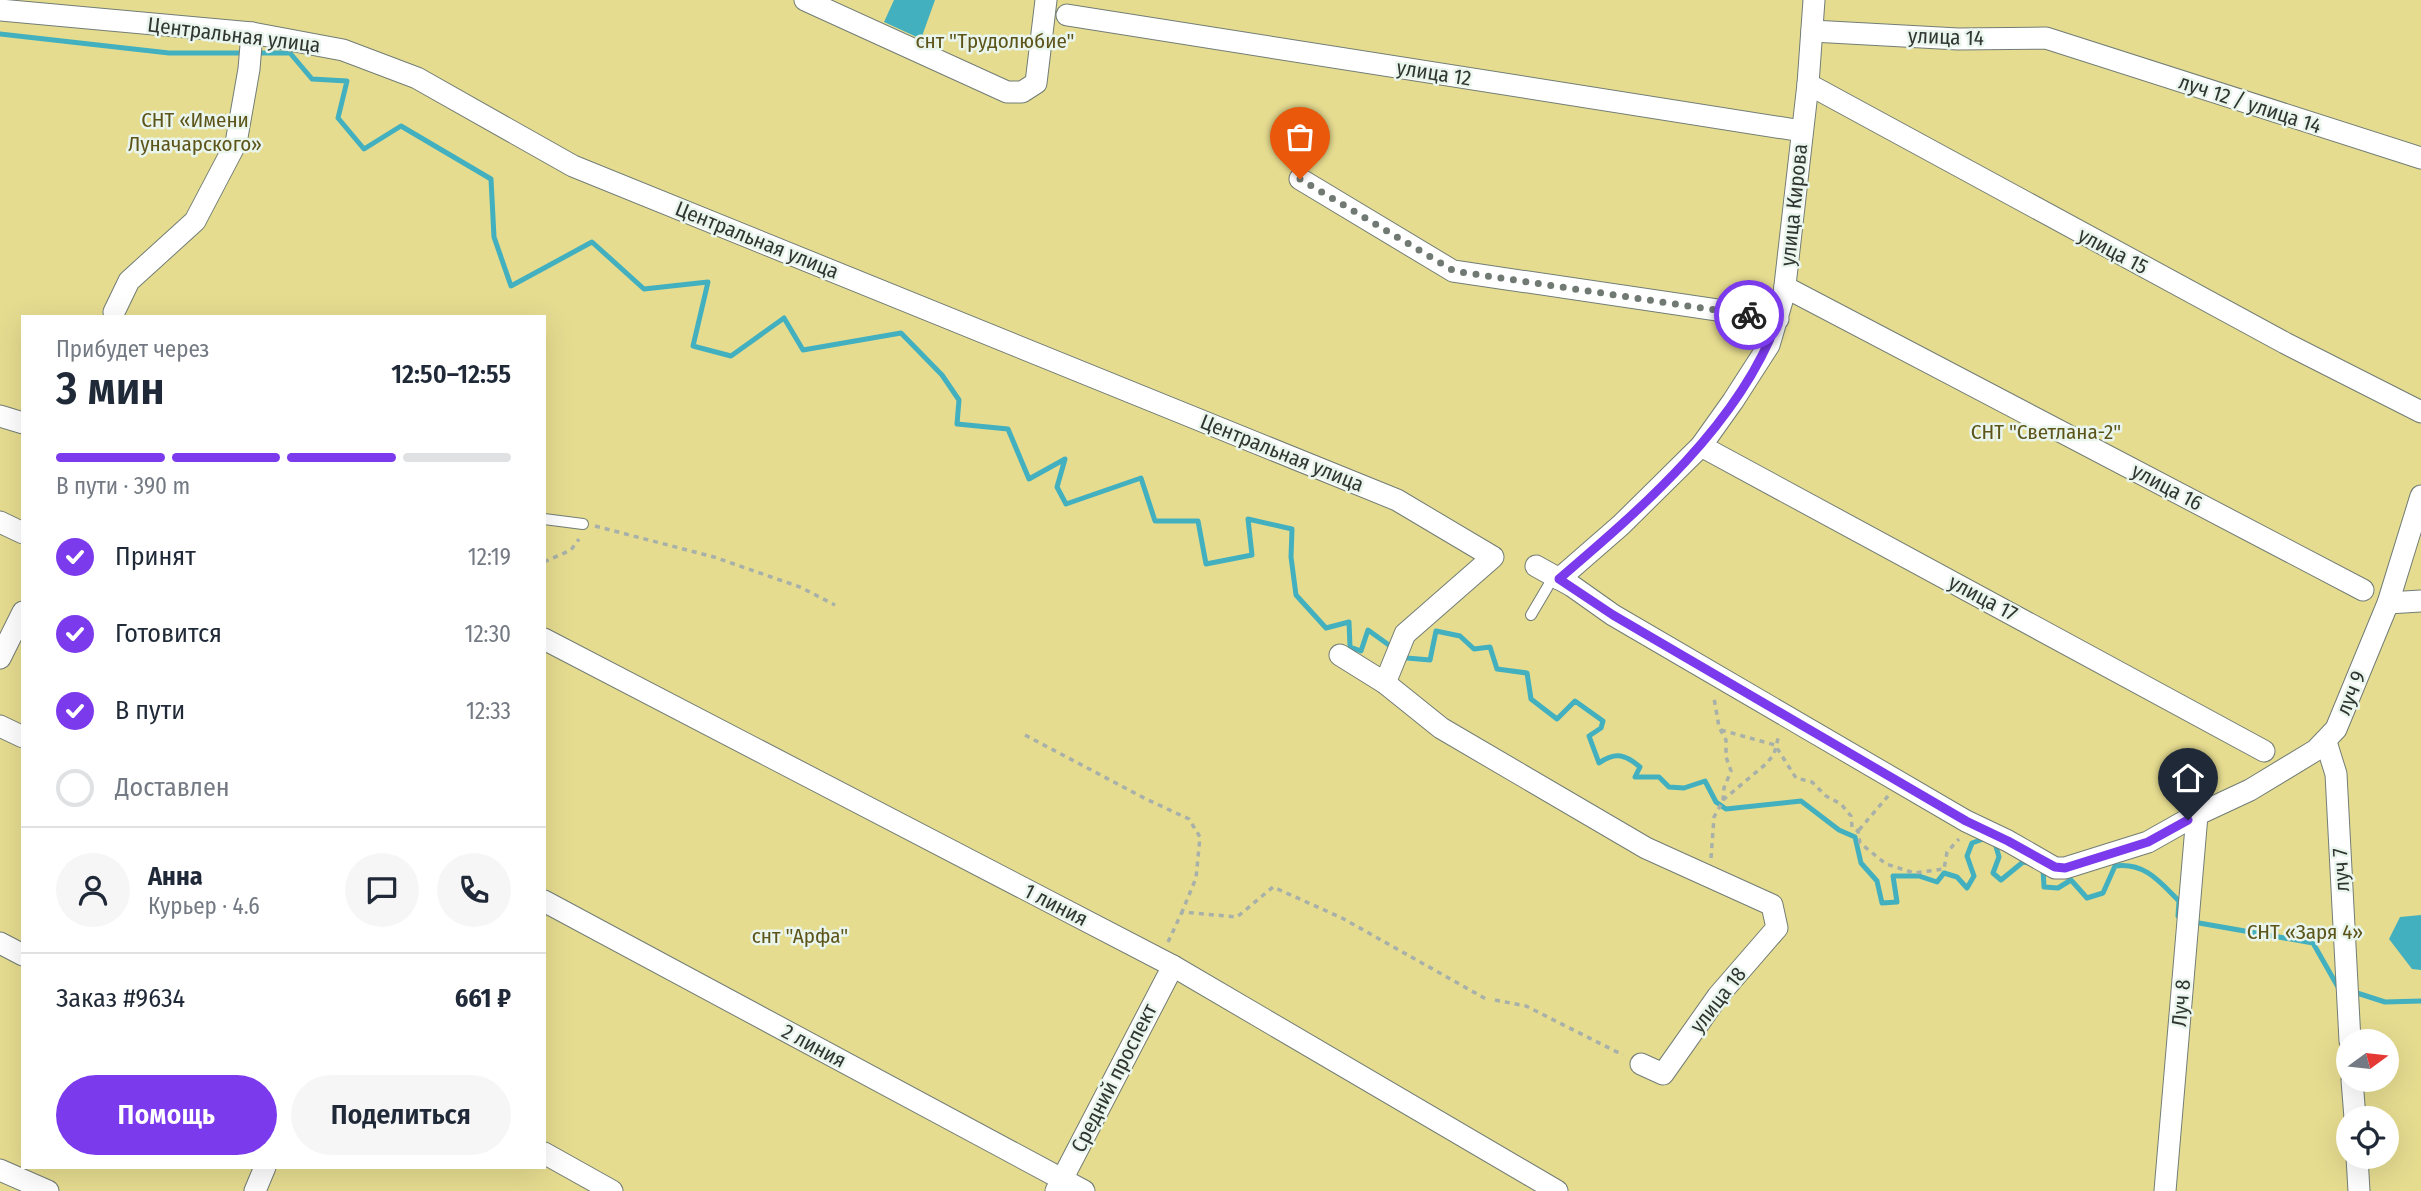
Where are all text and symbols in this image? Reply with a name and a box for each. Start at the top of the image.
street label: Центральная улица [146,11,322,59]
street label: улица 14 [1908,23,1984,51]
park label: снт "Трудолюбие" [915,28,1075,54]
street label: улица 12 [1395,54,1473,92]
street label: луч 12 / улица 14 [2175,69,2325,139]
park label: СНТ «Имени Луначарского» [128,107,262,157]
pin [1270,107,1330,179]
icon: bag [1281,118,1319,156]
street label: улица Кирова [1775,143,1813,267]
street label: Центральная улица [671,195,843,285]
street label: улица 15 [2074,222,2152,280]
courier [1714,280,1784,350]
icon: bike [1730,296,1768,334]
text: Прибудет через [56,335,209,363]
text: 12:50–12:55 [391,359,511,390]
text: 3 мин [56,361,165,416]
street label: Центральная улица [1196,408,1368,498]
park label: СНТ "Светлана-2" [1971,419,2121,445]
street label: улица 16 [2127,458,2207,516]
text: В пути · 390 m [56,472,190,500]
icon: check [56,538,94,576]
text: Принят [115,541,196,572]
text: 12:19 [468,543,511,571]
street label: улица 17 [1944,569,2022,627]
icon: check [56,615,94,653]
text: Готовится [115,618,222,649]
text: 12:30 [464,620,511,648]
street label: луч 9 [2330,667,2372,719]
icon: check [56,692,94,730]
text: В пути [115,695,185,726]
text: 12:33 [466,697,511,725]
pin [2158,748,2218,820]
icon: home [2169,759,2207,797]
text: Доставлен [115,772,230,803]
street label: луч 7 [2327,847,2355,893]
button: person [56,853,130,927]
button: chat [345,853,419,927]
button: phone [437,853,511,927]
text: Анна [148,861,203,892]
street label: 1 линия [1020,878,1092,932]
text: Курьер · 4.6 [148,892,260,920]
park label: СНТ «Заря 4» [2247,919,2363,945]
park label: снт "Арфа" [752,923,848,949]
street label: улица 18 [1684,962,1752,1038]
street label: Луч 8 [2166,978,2196,1028]
text: Заказ #9634 [56,983,185,1014]
text: 661 ₽ [455,983,511,1014]
street label: Средний проспект [1065,999,1163,1157]
street label: 2 линия [777,1018,851,1074]
north arrow [2336,1029,2399,1092]
map controls [2336,1029,2399,1169]
button: Помощь [56,1075,277,1155]
button: Поделиться [291,1075,511,1155]
button: locate [2336,1106,2399,1169]

